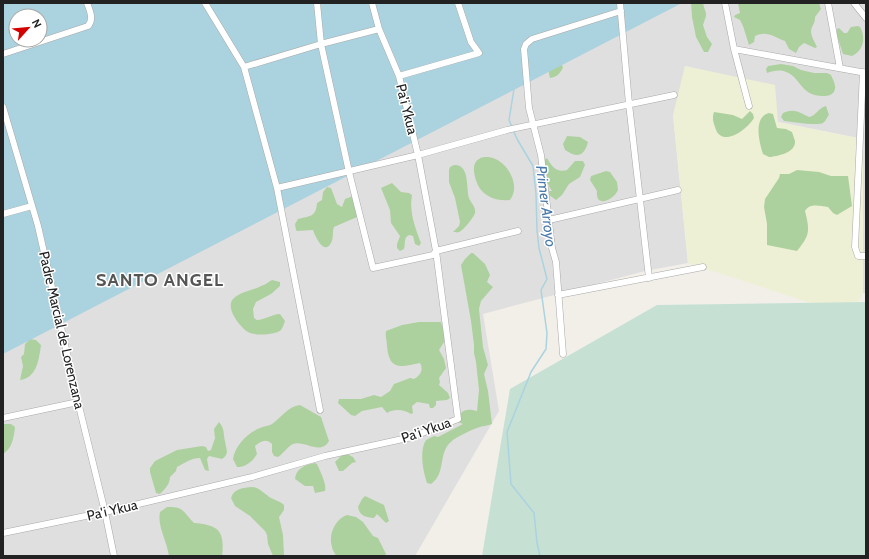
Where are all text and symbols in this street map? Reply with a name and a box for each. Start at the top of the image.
north arrow [8,8,48,48]
text: N [29,17,45,30]
street label: Pa'i Ykua [392,82,422,136]
water label: Primer Arroyo [532,164,560,248]
street label: Padre Marcial de Lorenzana [35,249,89,411]
district label: SANTO ANGEL [96,269,224,291]
street label: Pa'i Ykua [399,413,454,447]
street label: Pa'i Ykua [85,495,139,525]

